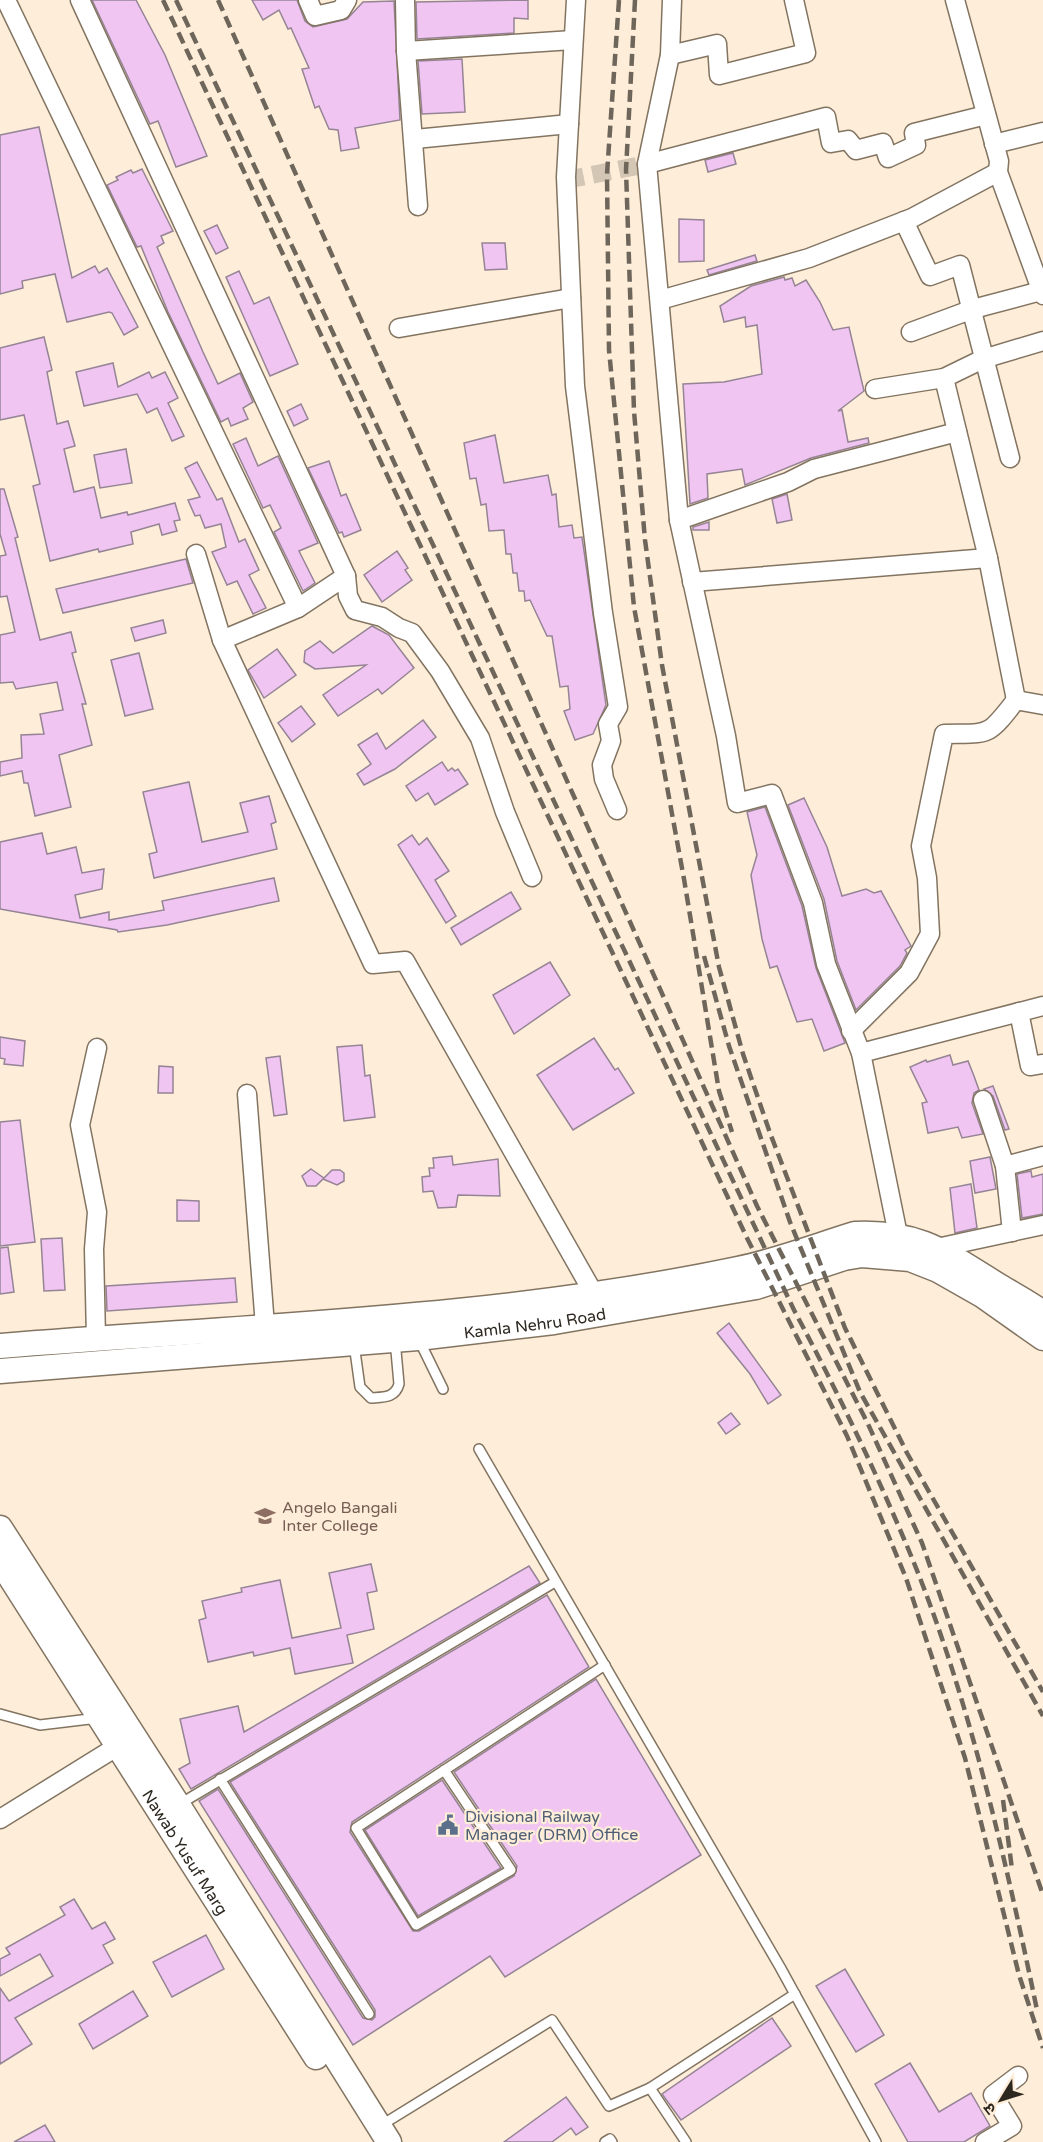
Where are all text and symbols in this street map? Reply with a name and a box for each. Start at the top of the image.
street label: Kamla Nehru Road [463,1304,608,1344]
place label: Angelo Bangali Inter College [282,1498,398,1536]
school or university icon: Angelo Bangali Inter College [253,1504,277,1528]
street label: Nawab Yusuf Marg [137,1786,232,1919]
place label: Divisional Railway Manager (DRM) Office [465,1807,638,1845]
public building icon: Divisional Railway Manager (DRM) Office [436,1813,460,1837]
north arrow [971,2070,1031,2130]
text: उ [979,2098,1001,2118]

